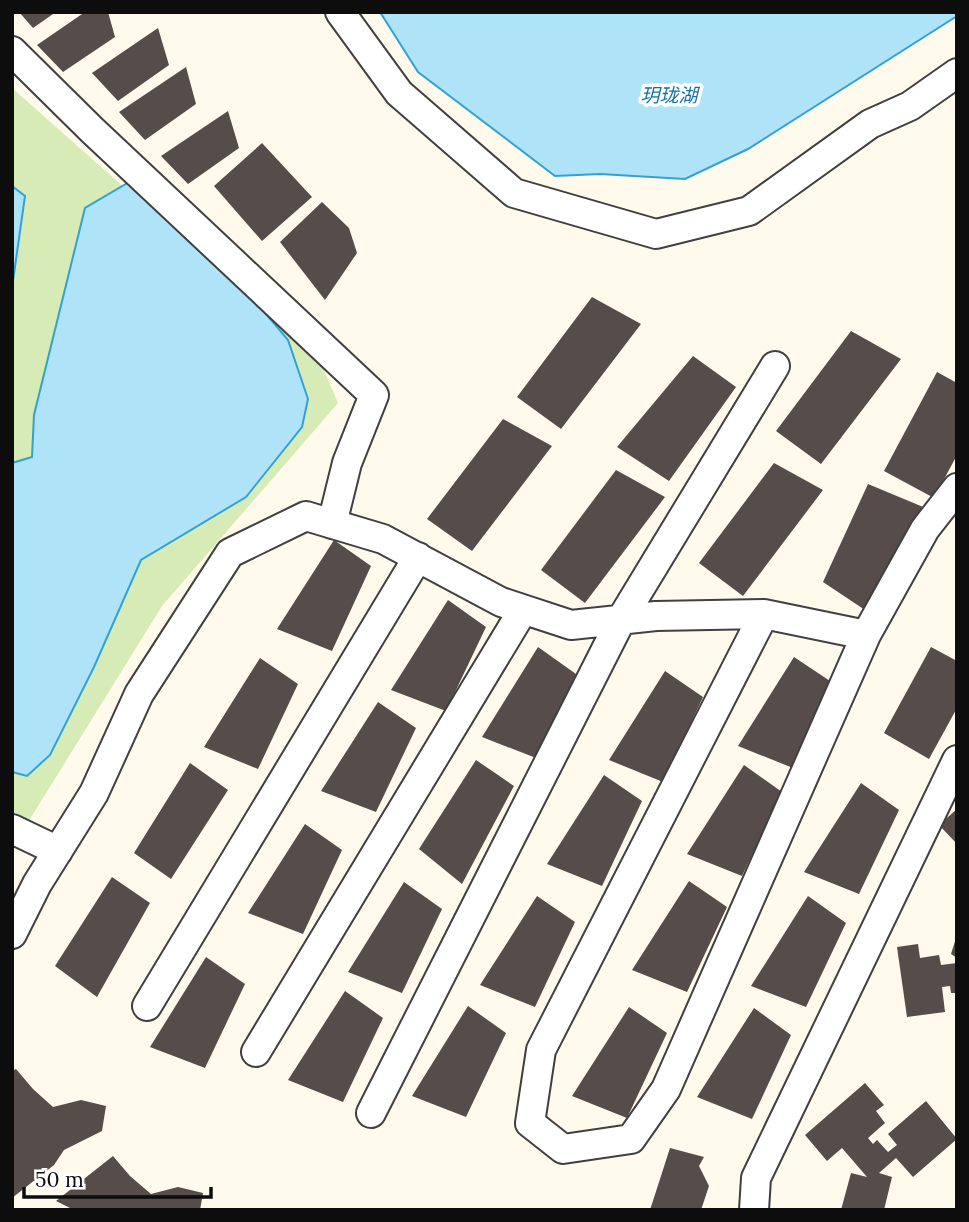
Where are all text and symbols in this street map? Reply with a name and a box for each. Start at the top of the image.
water label: 玥珑湖 [640,83,700,107]
scale bar [24,1156,212,1200]
text: 50 m [35,1166,84,1193]

